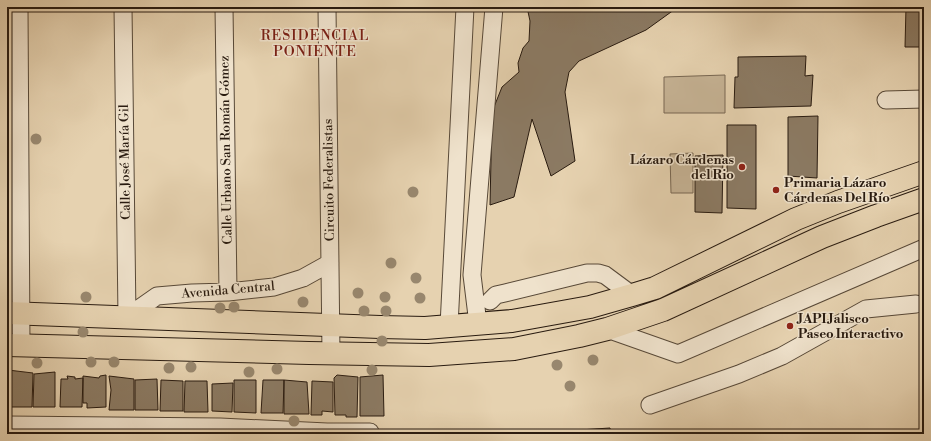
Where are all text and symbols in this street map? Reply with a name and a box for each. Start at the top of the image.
district label: RESIDENCIAL PONIENTE [261,27,369,61]
street label: Calle Urbano San Román Gómez [216,55,236,245]
street label: Calle José María Gil [116,104,134,220]
street label: Circuito Federalistas [320,118,338,241]
place label: Lázaro Cárdenas del Rio [630,152,734,183]
marker: Lázaro Cárdenas del Rio [737,162,747,172]
place label: Primaria Lázaro Cárdenas Del Río [784,175,890,206]
marker: Primaria Lázaro Cárdenas Del Río [771,185,781,195]
street label: Avenida Central [180,278,275,302]
place label: JAPI Jalisco Paseo Interactivo [796,311,904,342]
marker: JAPI Jalisco Paseo Interactivo [785,321,795,331]

